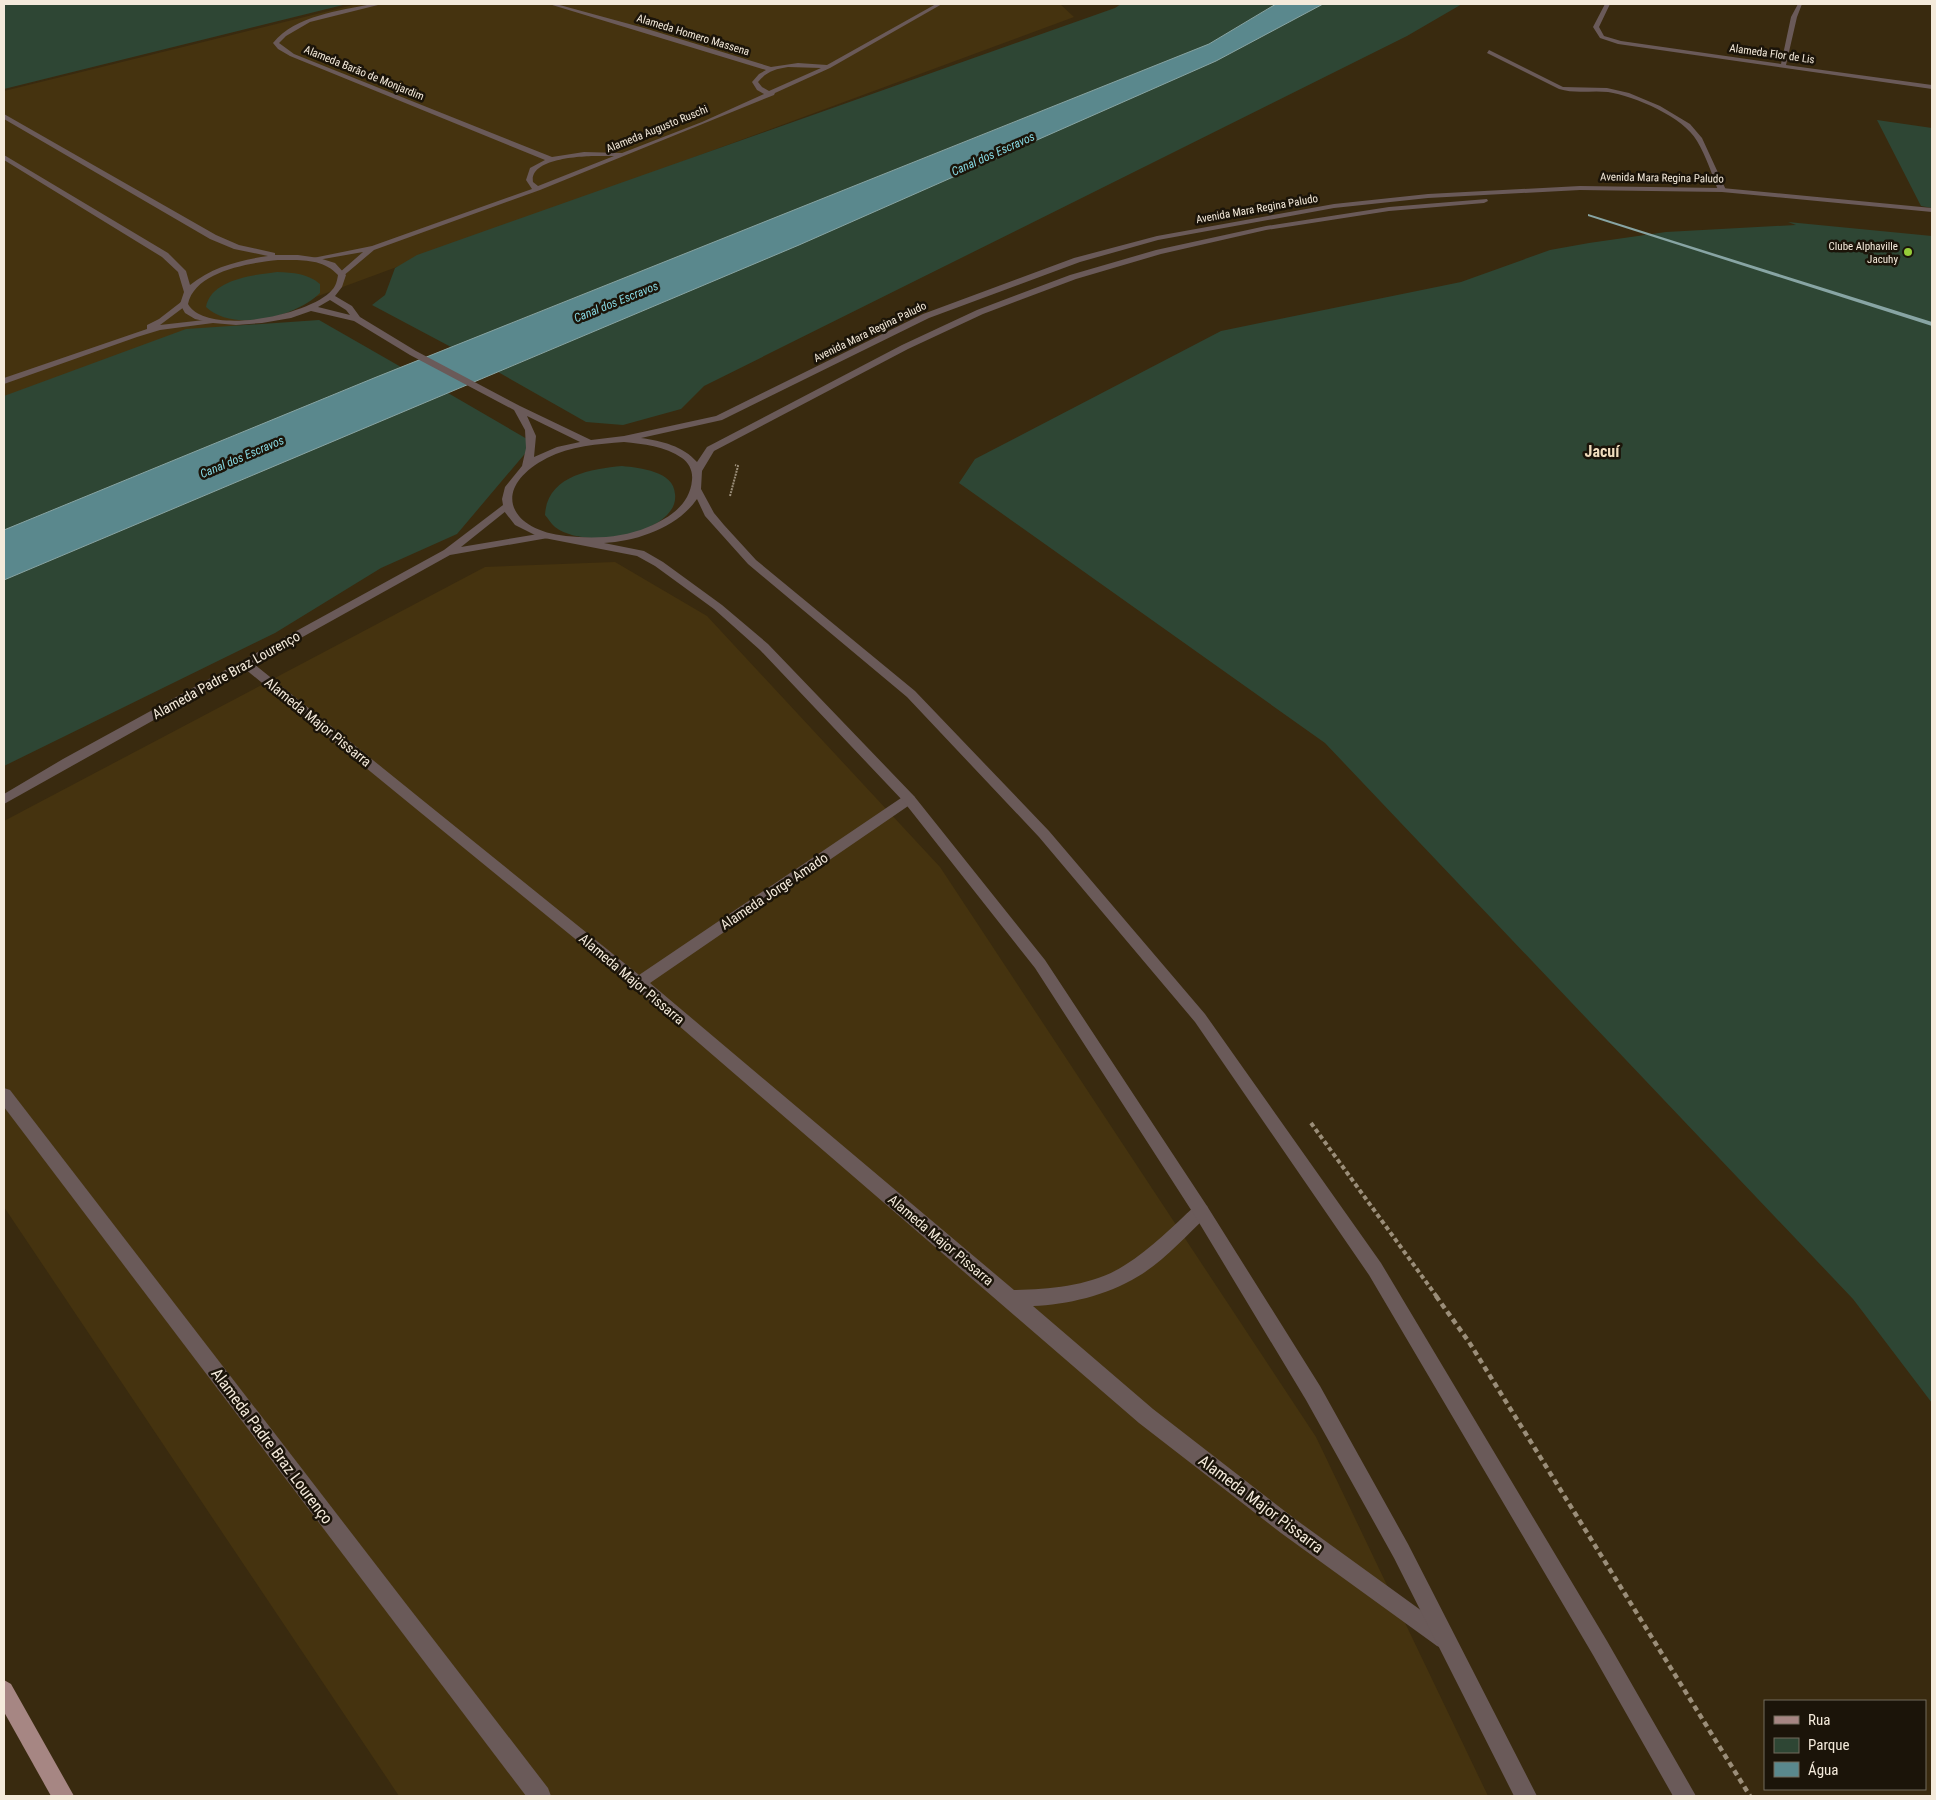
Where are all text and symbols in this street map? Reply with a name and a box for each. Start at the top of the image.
street label: Alameda Homero Massena [635,12,751,58]
street label: Alameda Flor de Lis [1729,42,1815,66]
street label: Alameda Barão de Monjardim [302,43,426,103]
street label: Alameda Augusto Ruschi [604,103,710,155]
water label: Canal dos Escravos [949,129,1037,179]
street label: Avenida Mara Regina Paludo [1600,170,1724,186]
street label: Avenida Mara Regina Paludo [1195,192,1319,226]
place label: Clube Alphaville Jacuhy [1829,240,1898,266]
marker: Clube Alphaville Jacuhy [1902,246,1914,258]
water label: Canal dos Escravos [572,279,660,325]
street label: Avenida Mara Regina Paludo [812,299,929,365]
water label: Canal dos Escravos [198,433,286,481]
district label: Jacuí [1585,442,1621,461]
street label: Alameda Padre Braz Lourenço [149,628,303,722]
street label: Alameda Major Pissarra [262,674,374,770]
street label: Alameda Jorge Amado [717,849,831,933]
street label: Alameda Major Pissarra [576,930,688,1028]
street label: Alameda Major Pissarra [885,1191,997,1289]
street label: Alameda Padre Braz Lourenço [207,1364,337,1528]
street label: Alameda Major Pissarra [1195,1451,1327,1557]
legend [1764,1700,1926,1790]
text: Rua [1808,1711,1830,1729]
text: Parque [1808,1736,1850,1754]
text: Água [1808,1761,1838,1779]

